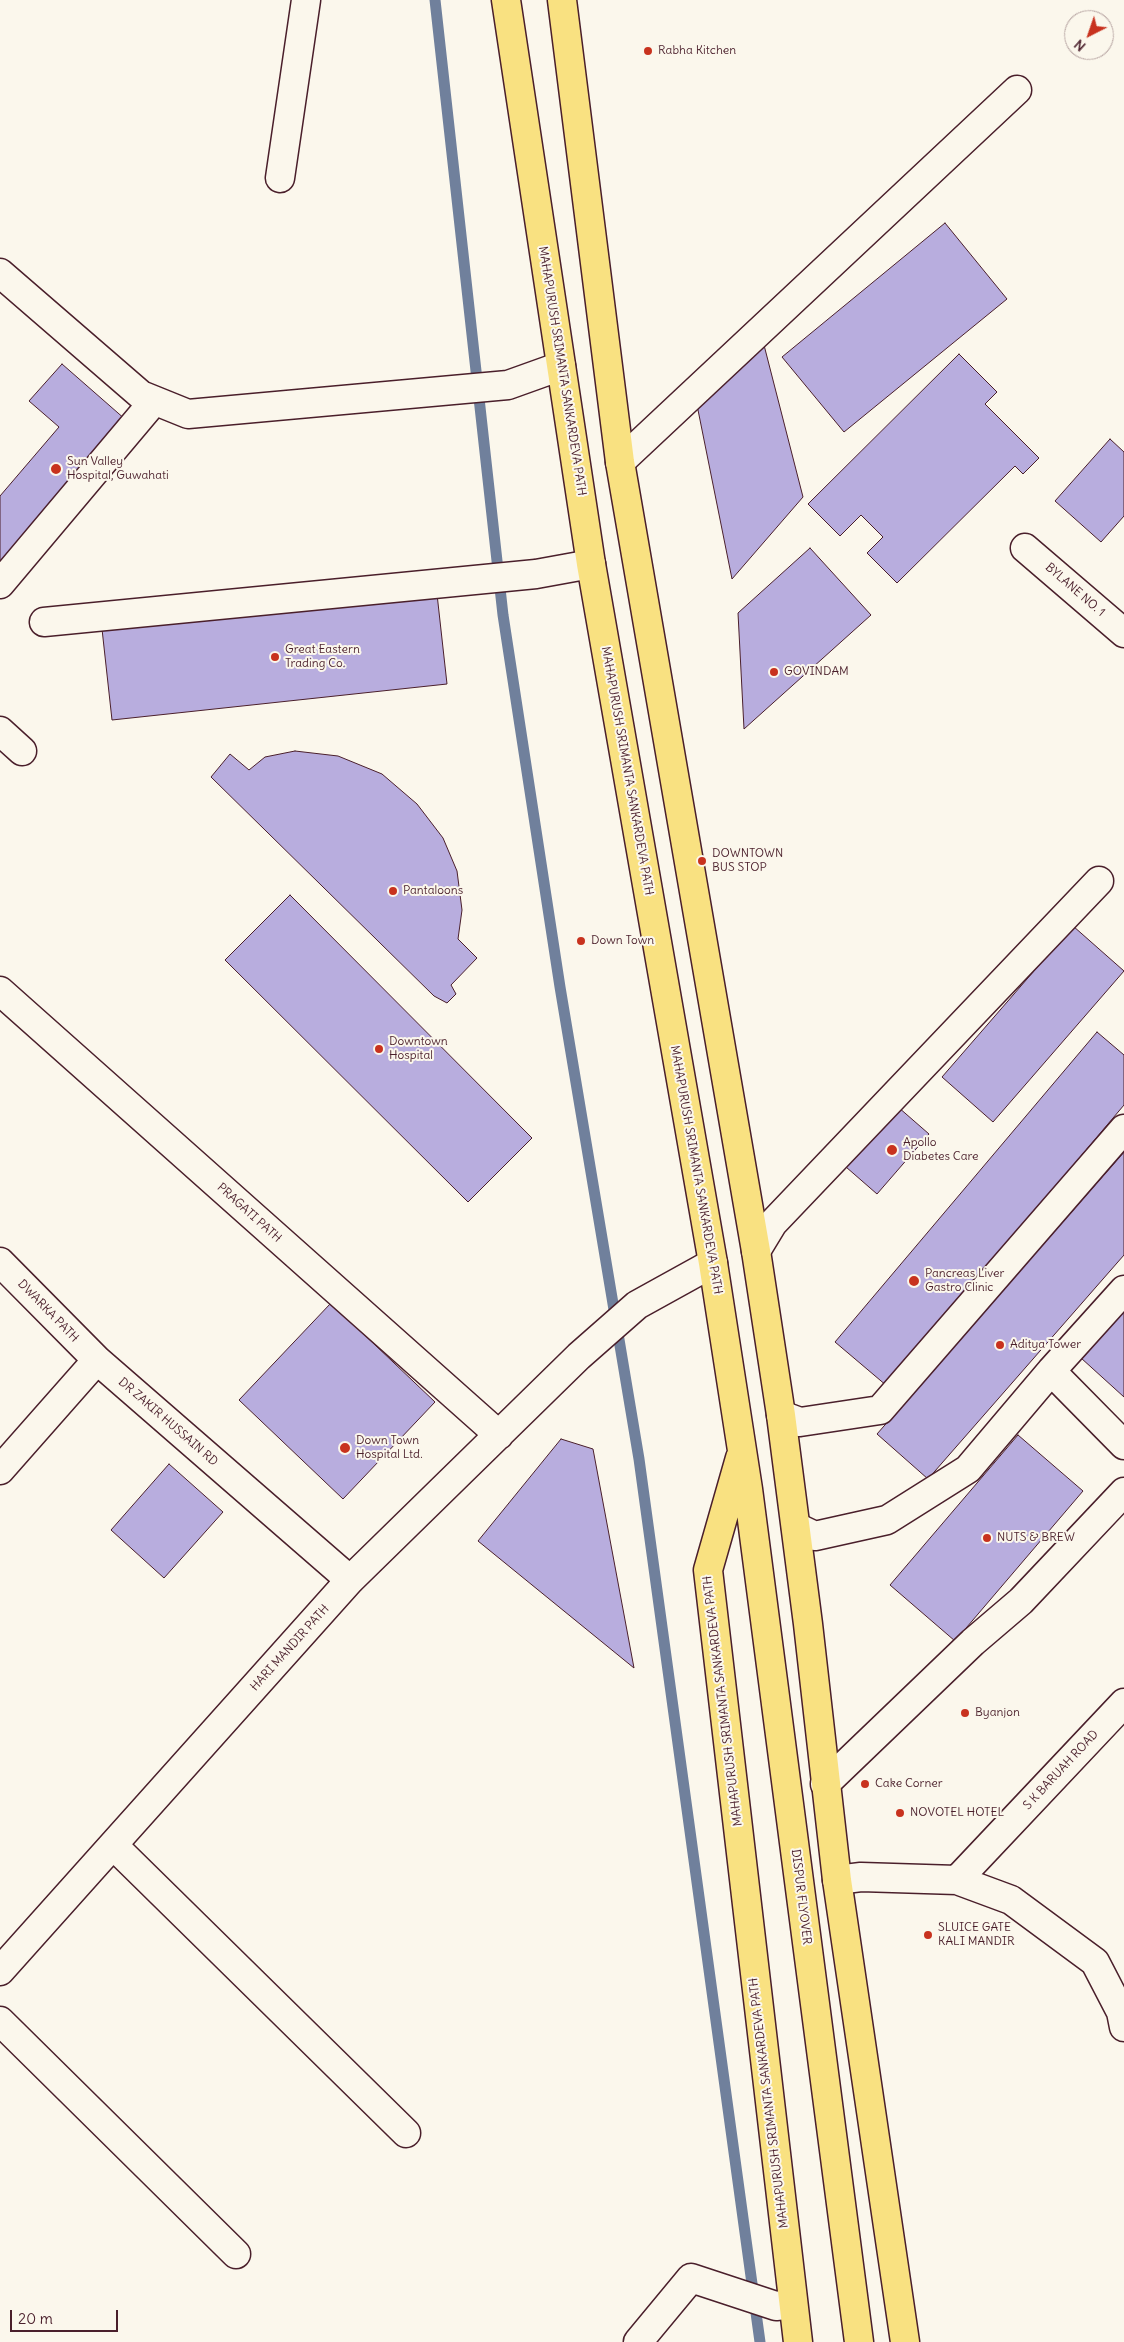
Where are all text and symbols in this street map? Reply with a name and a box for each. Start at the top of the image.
north arrow [1064,10,1114,60]
text: N [1070,36,1089,56]
place label: Rabha Kitchen [658,44,736,58]
marker: Rabha Kitchen [642,45,654,57]
street label: MAHAPURUSH SRIMANTA SANKARDEVA PATH [535,245,589,497]
place label: Sun Valley Hospital, Guwahati [67,455,169,483]
marker: Sun Valley Hospital, Guwahati [49,462,63,476]
street label: BYLANE NO. 1 [1042,560,1108,620]
place label: Great Eastern Trading Co. [285,643,360,671]
street label: MAHAPURUSH SRIMANTA SANKARDEVA PATH [598,645,656,897]
marker: Great Eastern Trading Co. [269,651,281,663]
place label: GOVINDAM [784,665,849,679]
marker: GOVINDAM [768,666,780,678]
place label: DOWNTOWN BUS STOP [712,847,783,875]
marker: DOWNTOWN BUS STOP [696,855,708,867]
place label: Pantaloons [403,884,463,898]
marker: Pantaloons [387,885,399,897]
place label: Down Town [591,934,654,948]
marker: Down Town [575,935,587,947]
place label: Downtown Hospital [389,1035,448,1063]
marker: Downtown Hospital [373,1043,385,1055]
street label: MAHAPURUSH SRIMANTA SANKARDEVA PATH [667,1044,725,1296]
place label: Apollo Diabetes Care [903,1136,978,1164]
marker: Apollo Diabetes Care [885,1143,899,1157]
street label: PRAGATI PATH [214,1180,284,1246]
place label: Pancreas Liver Gastro Clinic [925,1267,1004,1295]
marker: Pancreas Liver Gastro Clinic [907,1274,921,1288]
street label: DWARKA PATH [15,1277,81,1345]
place label: Aditya Tower [1010,1338,1081,1352]
marker: Aditya Tower [994,1339,1006,1351]
street label: DR ZAKIR HUSSAIN RD [115,1375,221,1469]
place label: Down Town Hospital Ltd. [356,1434,423,1462]
marker: Down Town Hospital Ltd. [338,1441,352,1455]
place label: NUTS & BREW [997,1531,1075,1545]
marker: NUTS & BREW [981,1532,993,1544]
street label: MAHAPURUSH SRIMANTA SANKARDEVA PATH [700,1575,746,1827]
street label: HARI MANDIR PATH [248,1602,332,1694]
place label: Byanjon [975,1706,1020,1720]
marker: Byanjon [959,1707,971,1719]
street label: S K BARUAH ROAD [1020,1727,1102,1813]
place label: Cake Corner [875,1777,943,1791]
marker: Cake Corner [859,1778,871,1790]
place label: NOVOTEL HOTEL [910,1806,1004,1820]
marker: NOVOTEL HOTEL [894,1807,906,1819]
street label: DISPUR FLYOVER [788,1848,814,1946]
place label: SLUICE GATE KALI MANDIR [938,1921,1015,1949]
marker: SLUICE GATE KALI MANDIR [922,1929,934,1941]
street label: MAHAPURUSH SRIMANTA SANKARDEVA PATH [746,1977,792,2229]
scale bar [12,2300,120,2332]
text: 20 m [18,2309,53,2328]

